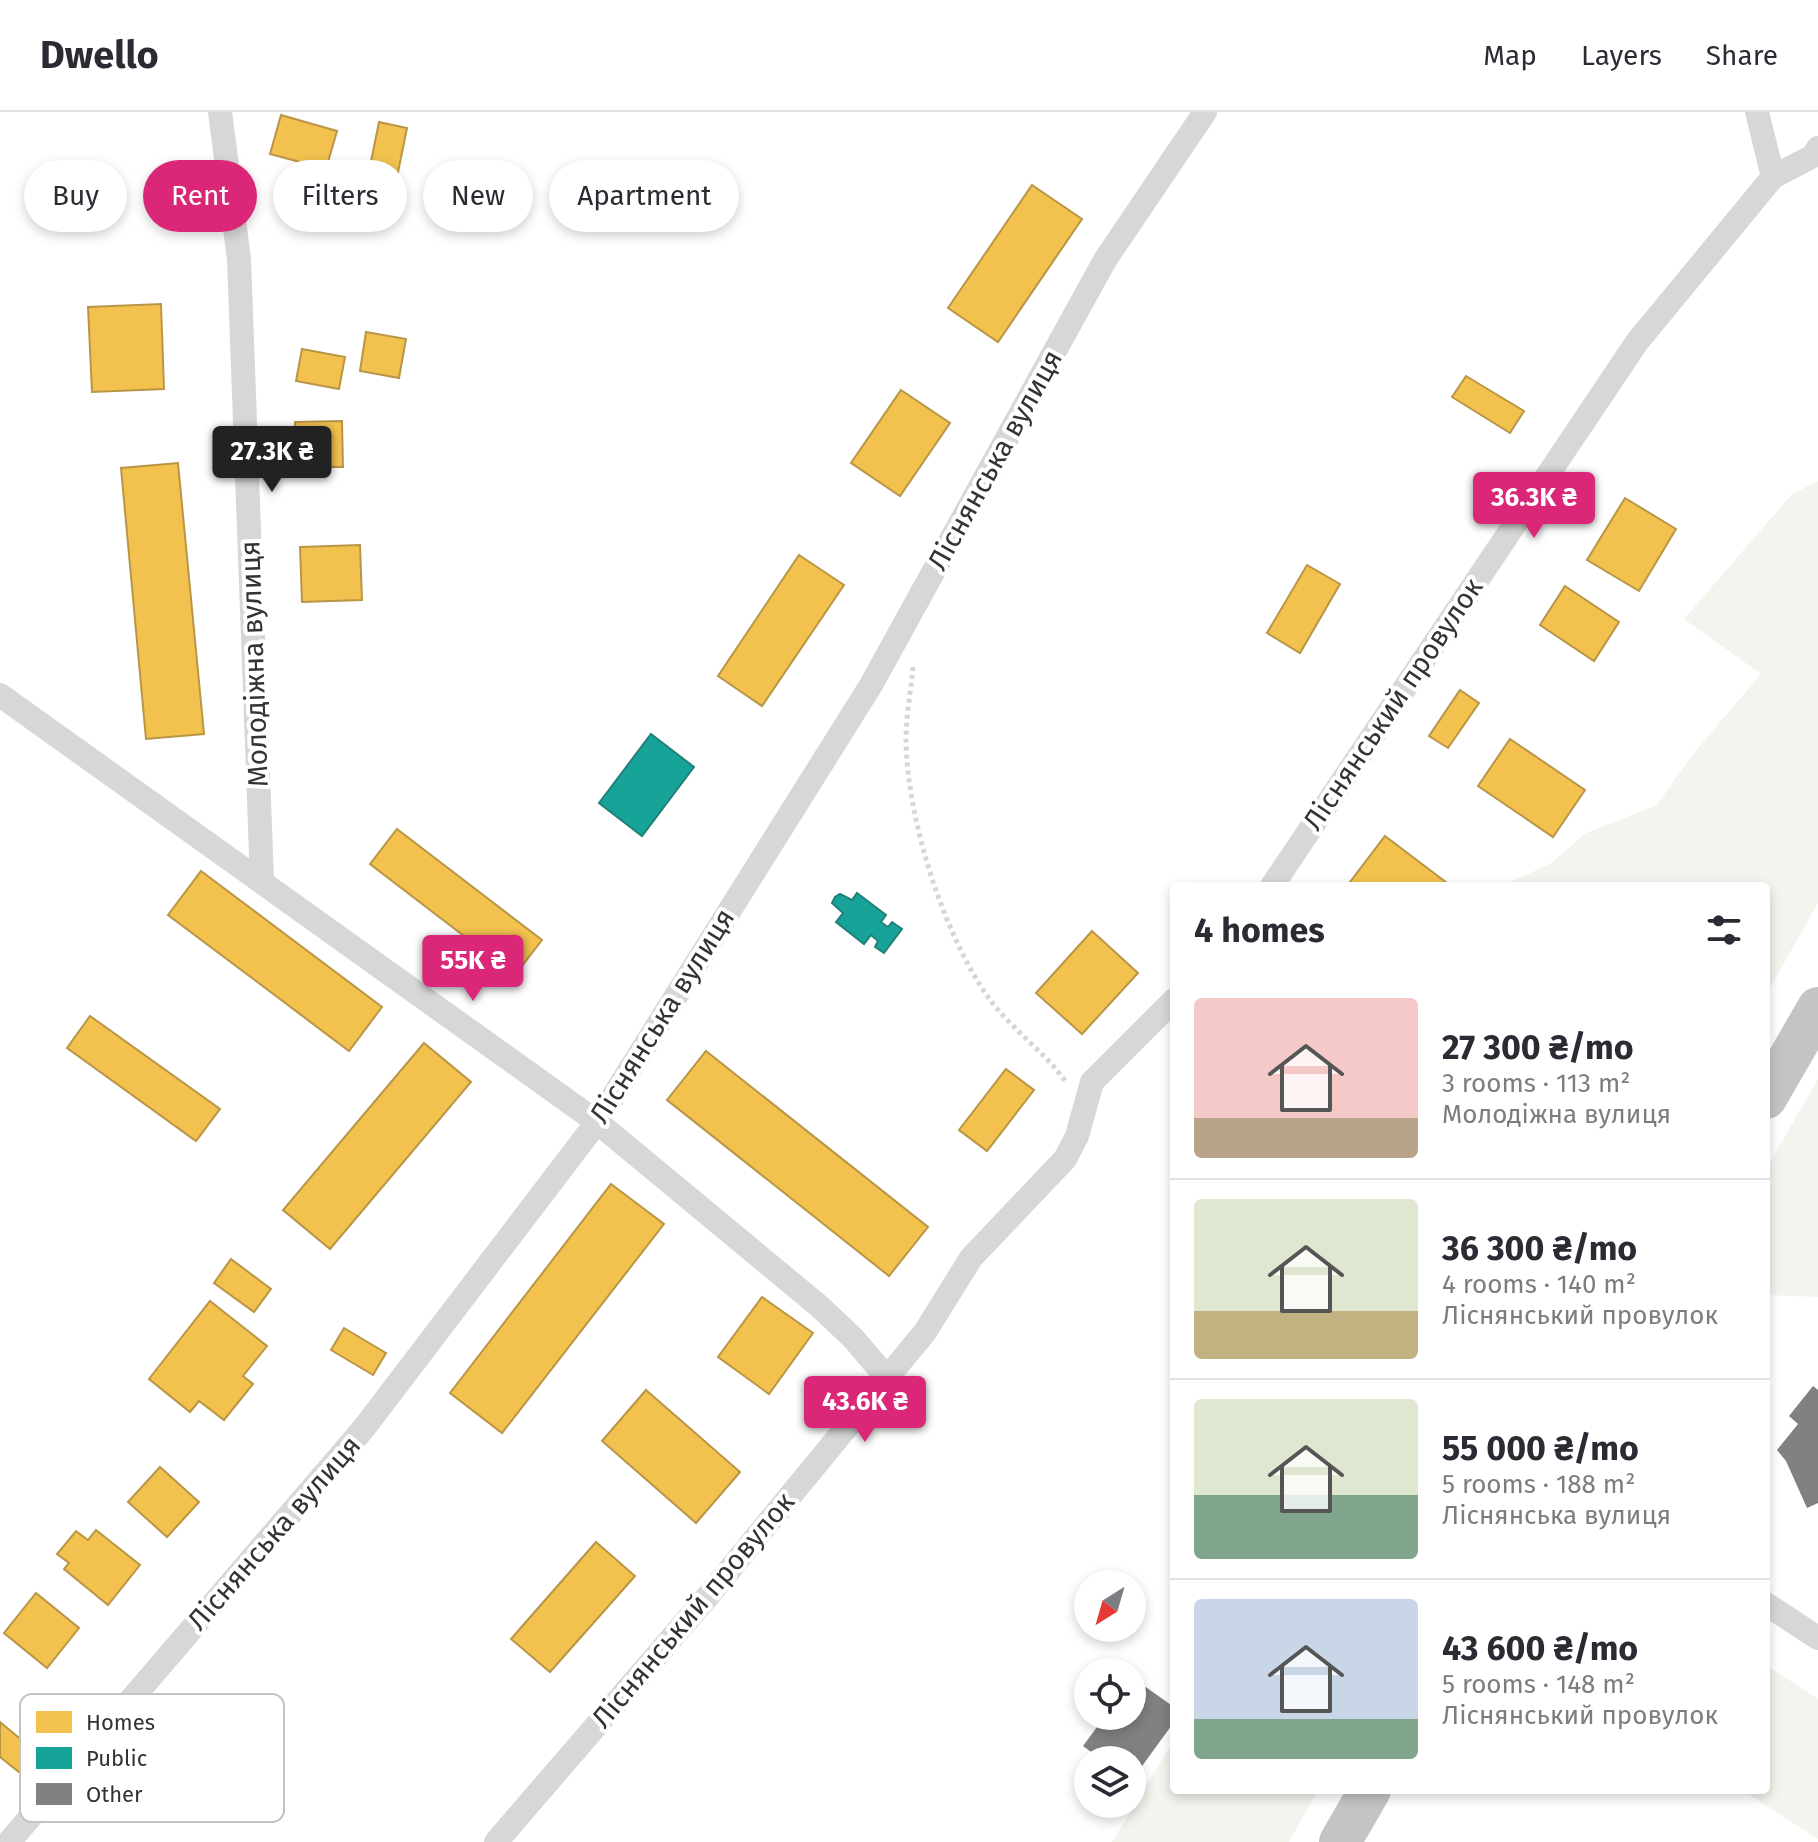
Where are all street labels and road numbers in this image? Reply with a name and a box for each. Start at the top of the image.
street label: Ліснянська вулиця [921,344,1069,576]
street label: Молодіжна вулиця [233,540,275,788]
street label: Ліснянський провулок [1296,571,1490,836]
street label: Ліснянська вулиця [583,903,741,1129]
street label: Ліснянська вулиця [181,1429,367,1637]
street label: Ліснянський провулок [585,1485,801,1734]

